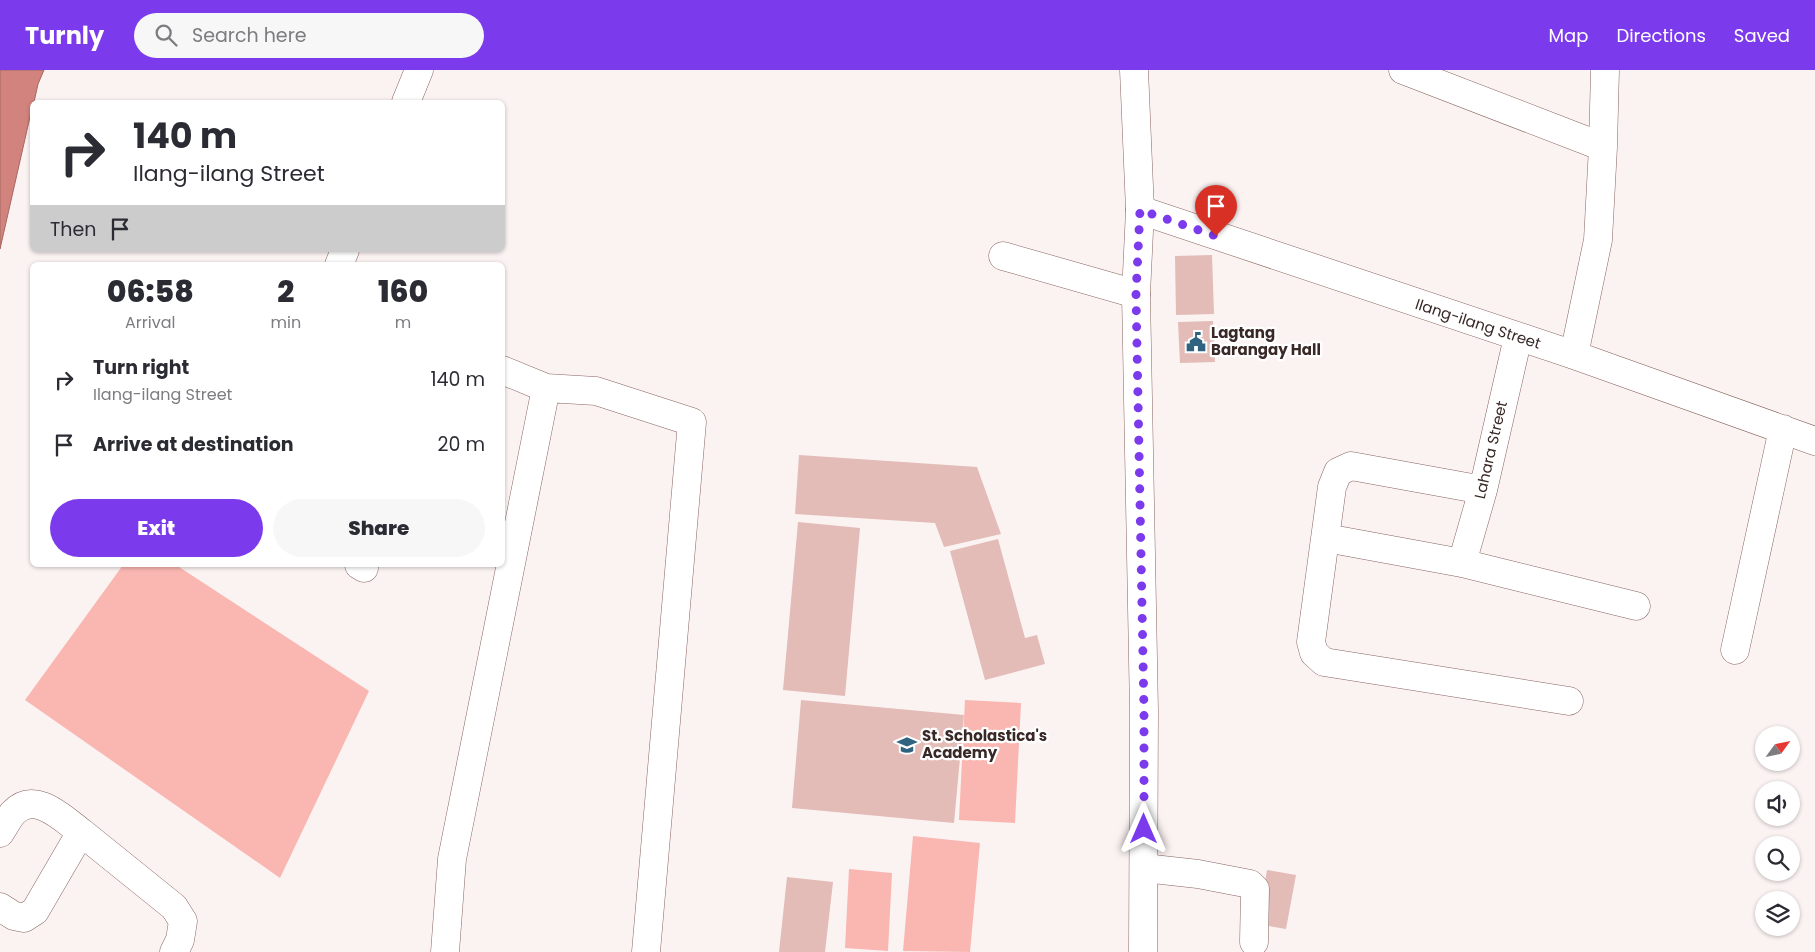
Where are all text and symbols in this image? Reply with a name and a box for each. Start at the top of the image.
search box [134,13,484,58]
text: Turnly [25,19,104,52]
icon: search [152,21,180,49]
text: Search here [192,22,307,49]
text: Map [1549,23,1588,48]
text: Directions [1616,23,1706,48]
text: Saved [1734,23,1790,48]
text: 140 m [133,111,237,160]
icon: right [50,120,115,185]
text: Ilang-ilang Street [133,158,325,189]
pin [1195,185,1237,236]
icon: arrive [1202,192,1230,220]
icon: arrive [106,215,134,243]
text: Then [50,216,96,243]
text: 06:58 [107,270,194,313]
text: 2 [277,270,294,313]
text: 160 [378,270,428,313]
street label: Ilang-ilang Street [1413,293,1544,354]
text: Arrival [125,311,175,334]
text: min [271,311,301,334]
text: m [395,311,411,334]
place label: Lagtang Barangay Hall [1211,322,1321,360]
public building icon: Lagtang Barangay Hall [1185,331,1207,353]
text: Turn right [93,354,189,381]
icon: right [50,366,78,394]
text: 140 m [430,366,485,393]
text: Ilang-ilang Street [93,383,232,406]
street label: Lahara Street [1469,399,1512,501]
icon: arrive [50,431,78,459]
text: Arrive at destination [93,431,294,458]
text: 20 m [437,431,485,458]
button: Exit [50,499,263,557]
button: Share [273,499,485,557]
place label: St. Scholastica's Academy [922,725,1047,763]
north arrow [1755,726,1800,771]
map controls [1755,726,1800,936]
school or university icon: St. Scholastica's Academy [896,734,918,756]
button: sound [1755,781,1800,826]
position arrow [1117,802,1169,854]
button: search [1755,836,1800,881]
button: layers [1755,891,1800,936]

